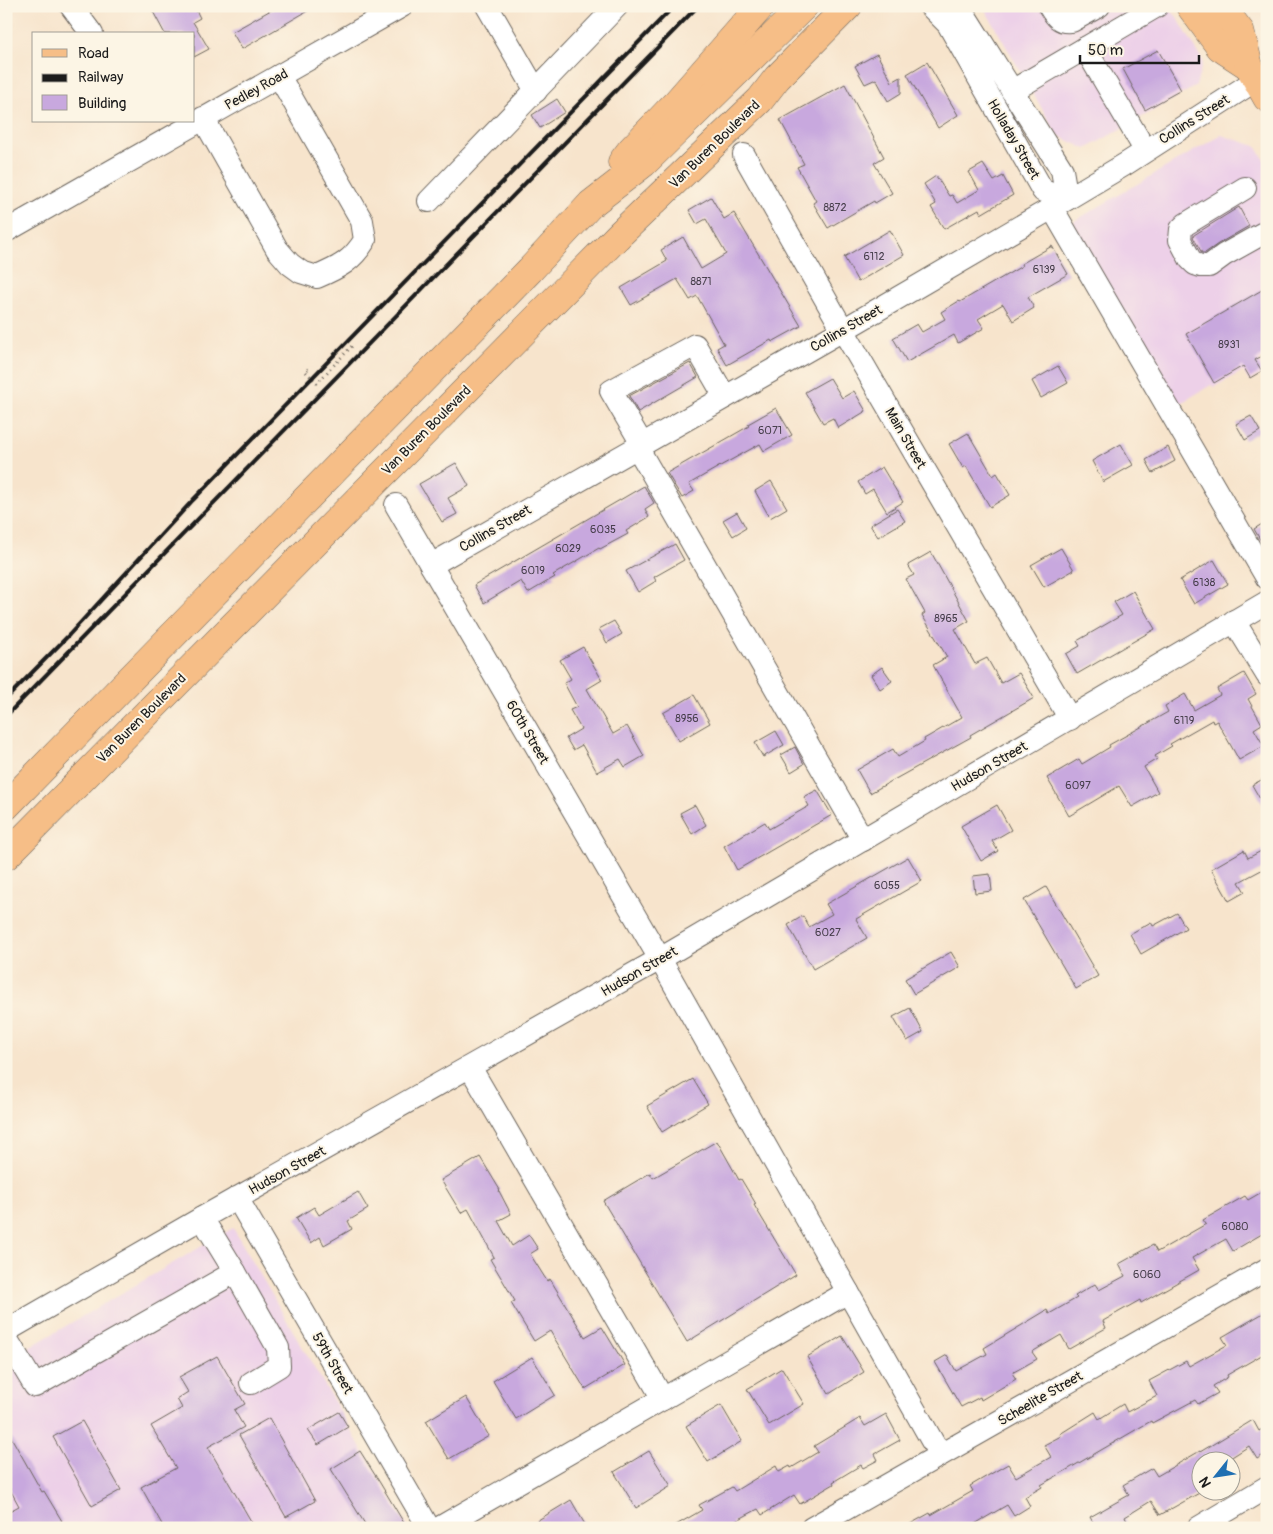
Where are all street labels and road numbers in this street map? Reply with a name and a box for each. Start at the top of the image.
street label: Pedley Road [222,65,291,114]
street label: Collins Street [1156,91,1233,148]
street label: Holladay Street [984,96,1044,183]
street label: Van Buren Boulevard [665,97,763,192]
street label: Collins Street [807,301,885,356]
street label: Van Buren Boulevard [378,382,475,479]
street label: Main Street [881,405,930,472]
street label: Collins Street [456,501,534,556]
street label: Van Buren Boulevard [93,670,190,767]
street label: 60th Street [502,697,553,768]
street label: Hudson Street [948,738,1031,795]
street label: Hudson Street [598,943,681,1000]
street label: Hudson Street [246,1142,329,1199]
street label: 59th Street [308,1330,357,1397]
street label: Scheelite Street [995,1367,1086,1430]

